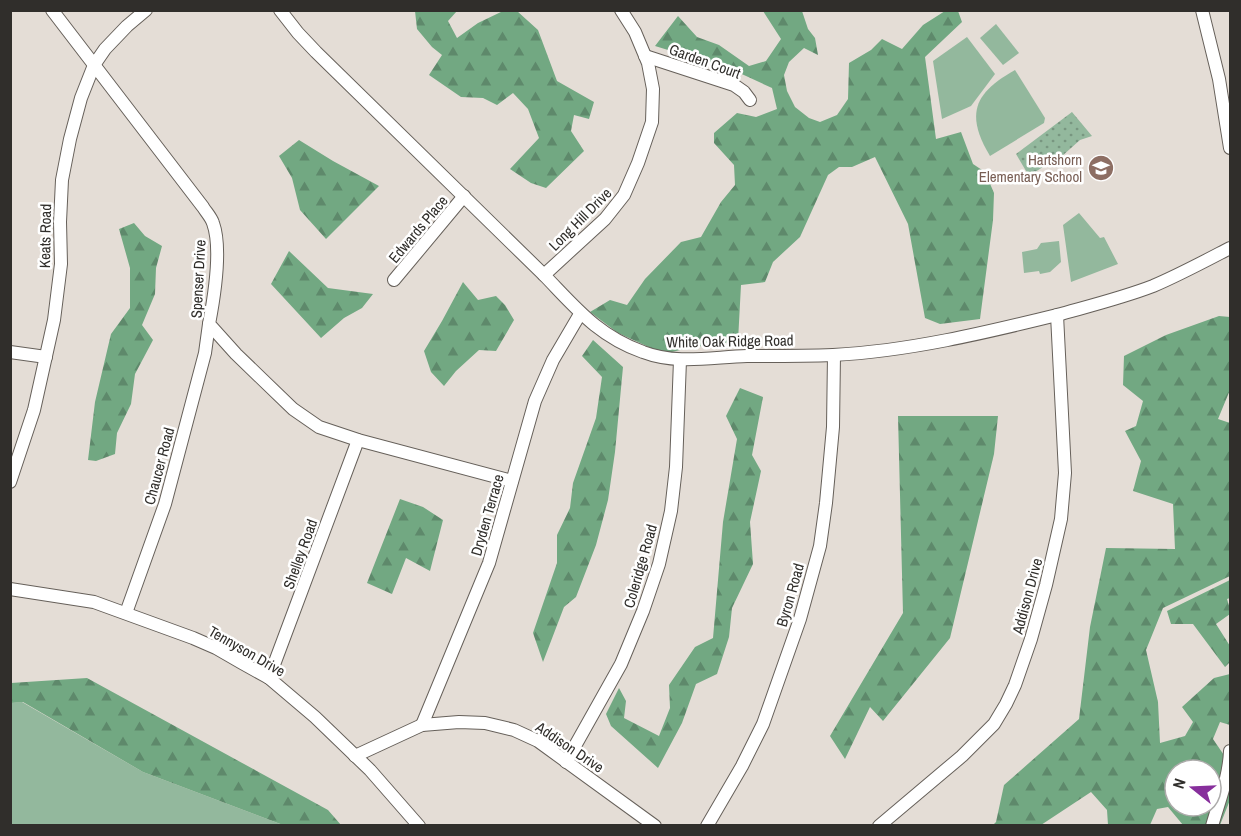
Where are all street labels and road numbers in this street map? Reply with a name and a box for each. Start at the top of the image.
street label: Garden Court [666,38,744,84]
street label: Long Hill Drive [544,183,616,255]
street label: Edwards Place [384,191,453,267]
street label: Keats Road [34,204,56,268]
street label: Spenser Drive [185,239,211,319]
street label: White Oak Ridge Road [666,329,794,353]
street label: Chaucer Road [139,425,179,507]
street label: Dryden Terrace [465,472,509,558]
street label: Shelley Road [278,516,322,592]
street label: Coleridge Road [618,522,662,610]
street label: Addison Drive [1007,555,1047,637]
street label: Byron Road [771,561,809,629]
street label: Tennyson Drive [205,621,289,682]
street label: Addison Drive [531,716,608,778]

